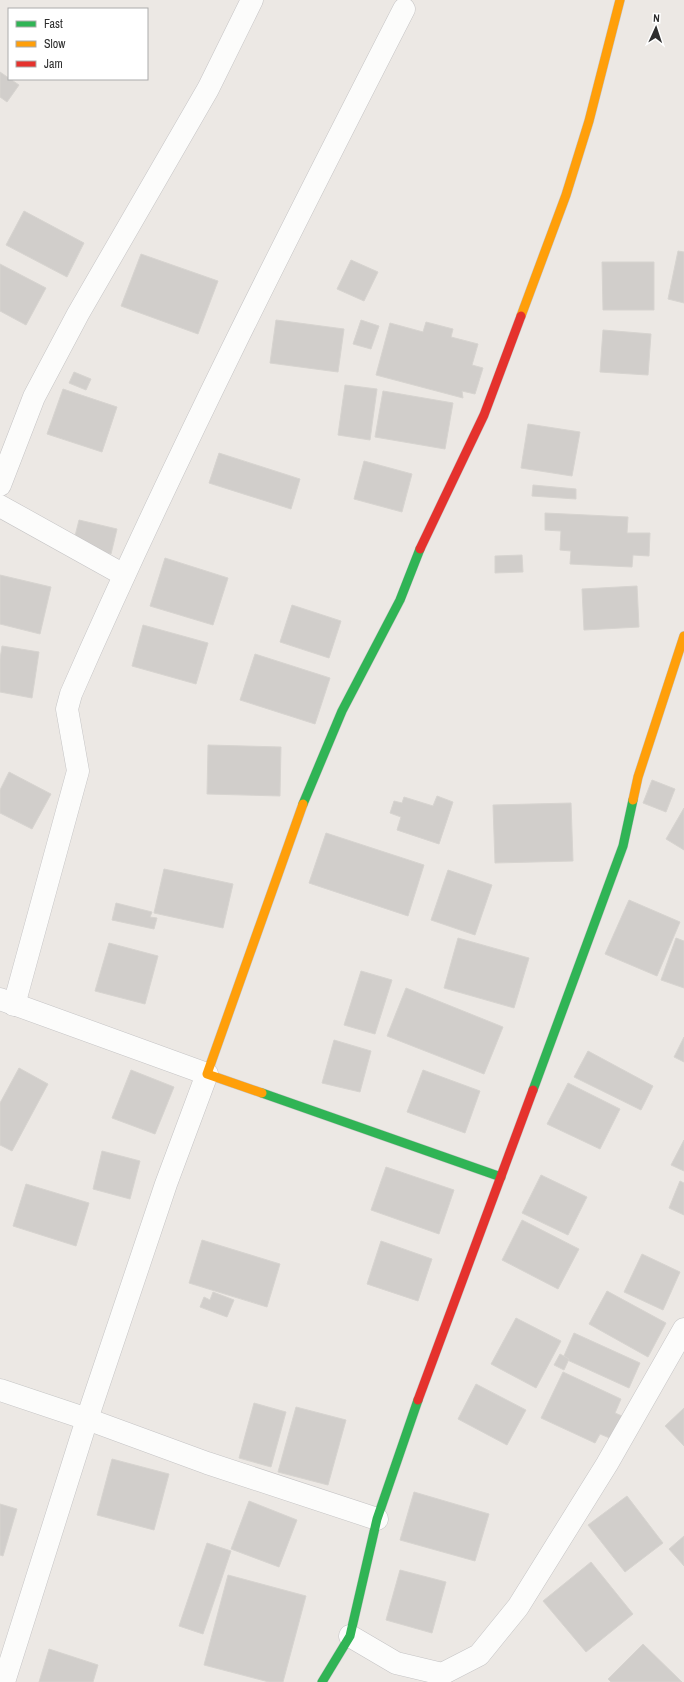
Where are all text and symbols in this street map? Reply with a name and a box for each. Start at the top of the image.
legend [8,8,148,80]
north arrow [636,8,676,48]
text: N [653,11,660,25]
text: Fast [44,16,63,32]
text: Slow [44,36,66,52]
text: Jam [44,56,63,72]

